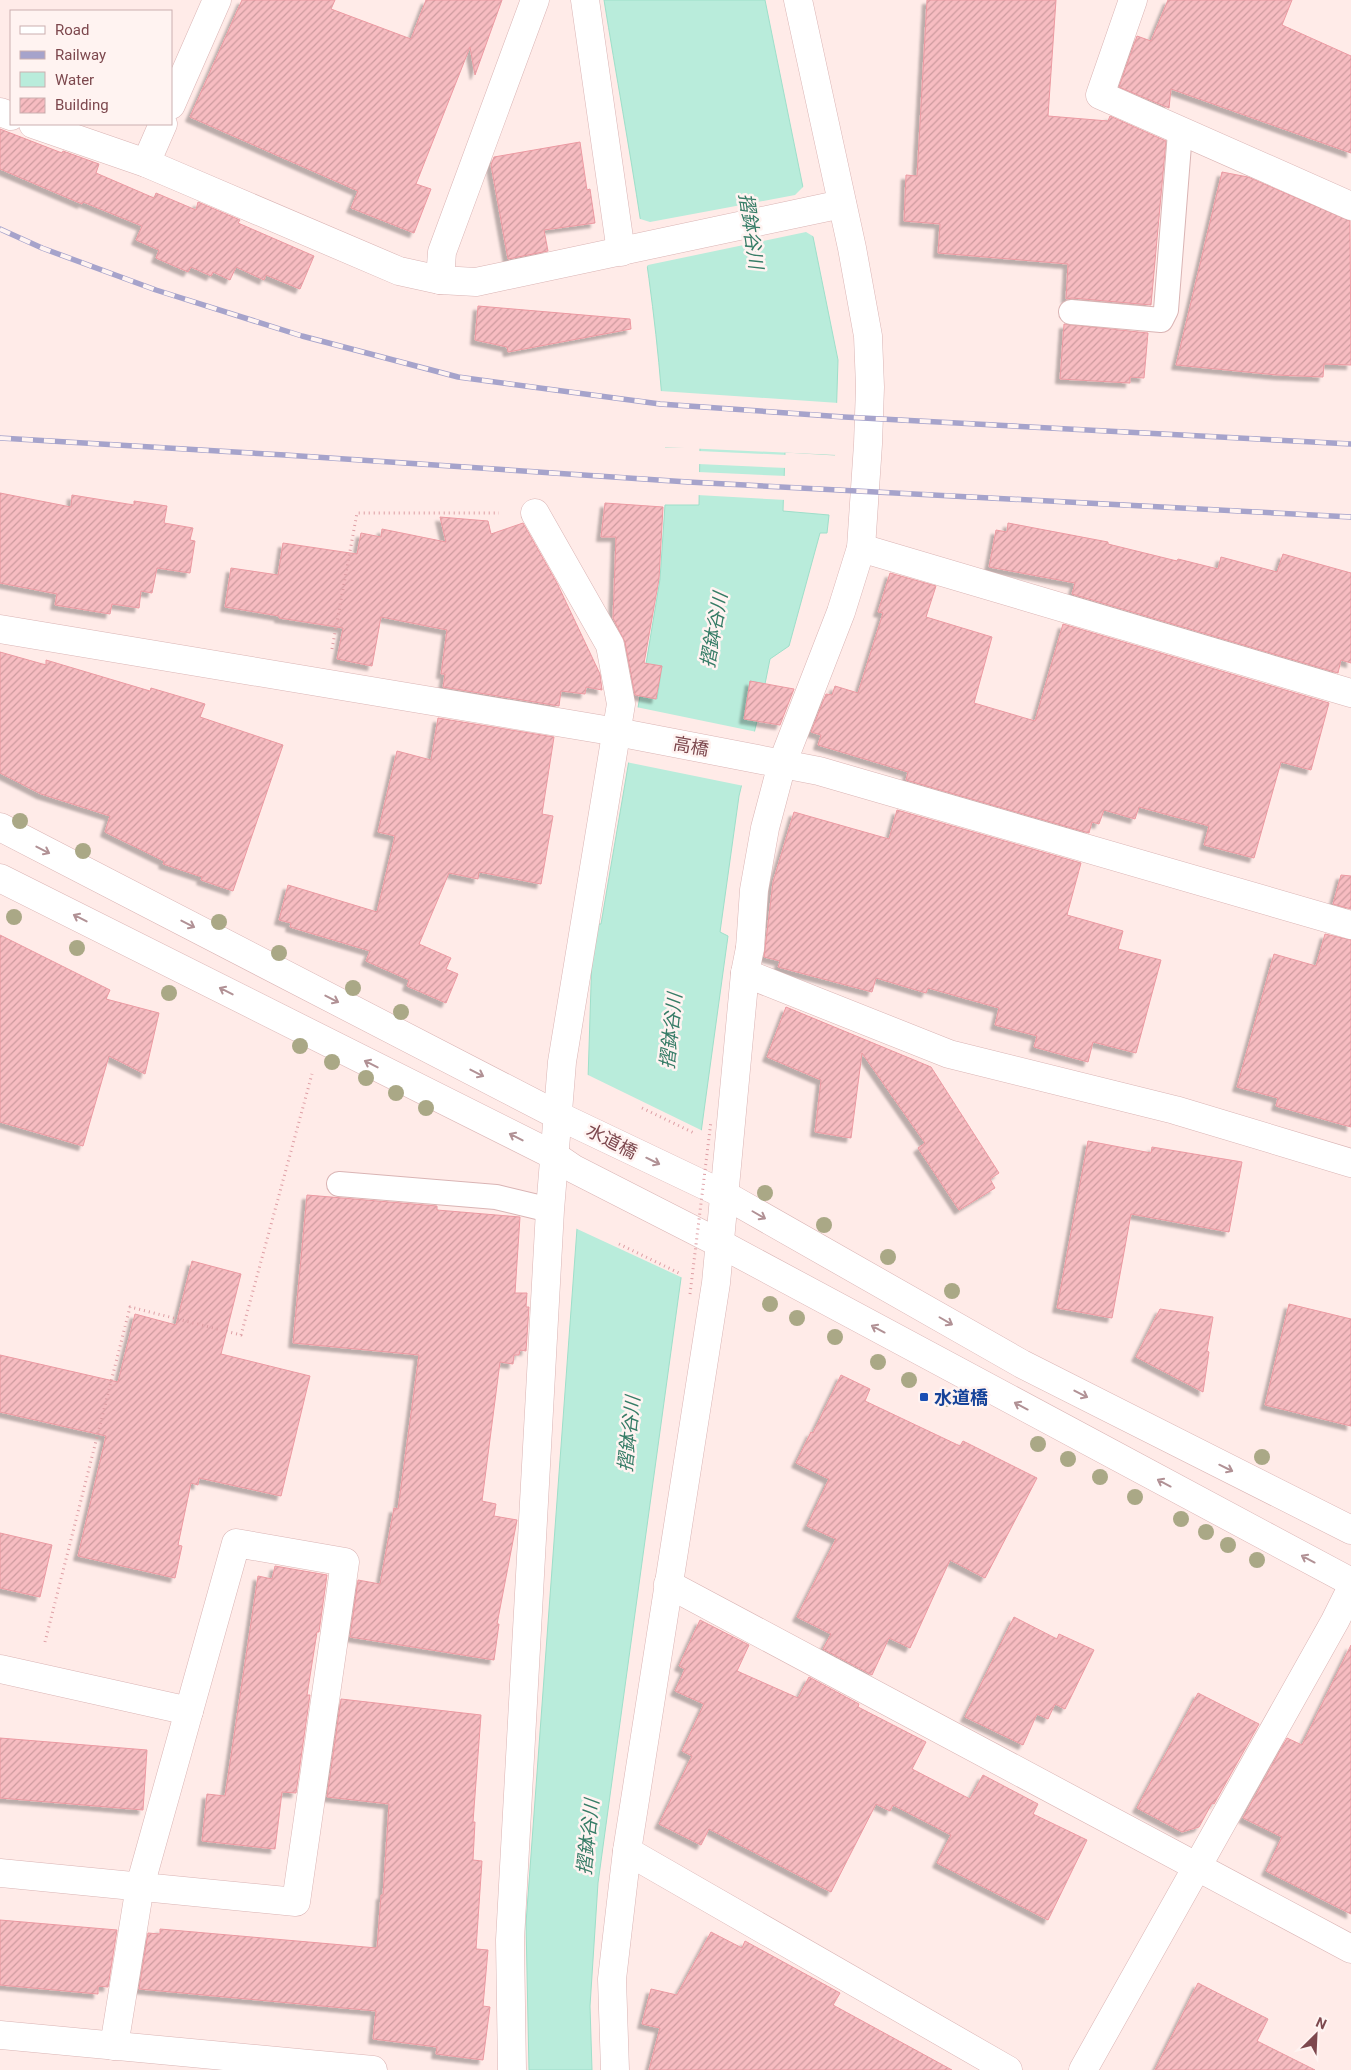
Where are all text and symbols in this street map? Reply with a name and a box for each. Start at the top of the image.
legend [10,10,172,125]
text: Road [55,21,89,39]
text: Railway [55,46,106,64]
text: Water [55,71,94,89]
text: Building [55,96,109,114]
water label: 摺鉢谷川 [734,192,768,272]
water label: 摺鉢谷川 [696,589,732,669]
street label: 高橋 [671,733,711,759]
one-way arrow [36,845,51,855]
one-way arrow [73,913,88,923]
one-way arrow [180,920,195,929]
one-way arrow [218,986,233,996]
water label: 摺鉢谷川 [656,990,687,1070]
one-way arrow [324,995,339,1004]
one-way arrow [364,1059,379,1068]
one-way arrow [469,1068,484,1078]
street label: 水道橋 [583,1119,641,1163]
one-way arrow [509,1132,524,1141]
one-way arrow [645,1157,660,1167]
one-way arrow [751,1210,766,1220]
one-way arrow [938,1317,953,1326]
one-way arrow [871,1324,886,1334]
place label: 水道橋 [934,1387,988,1408]
one-way arrow [1073,1389,1088,1399]
marker: 水道橋 [918,1391,930,1403]
water label: 摺鉢谷川 [614,1393,645,1473]
one-way arrow [1014,1401,1029,1411]
one-way arrow [1218,1463,1233,1473]
one-way arrow [1157,1478,1172,1488]
one-way arrow [1301,1554,1316,1564]
water label: 摺鉢谷川 [573,1796,604,1876]
north arrow [1291,2010,1341,2060]
text: N [1314,2014,1329,2032]

